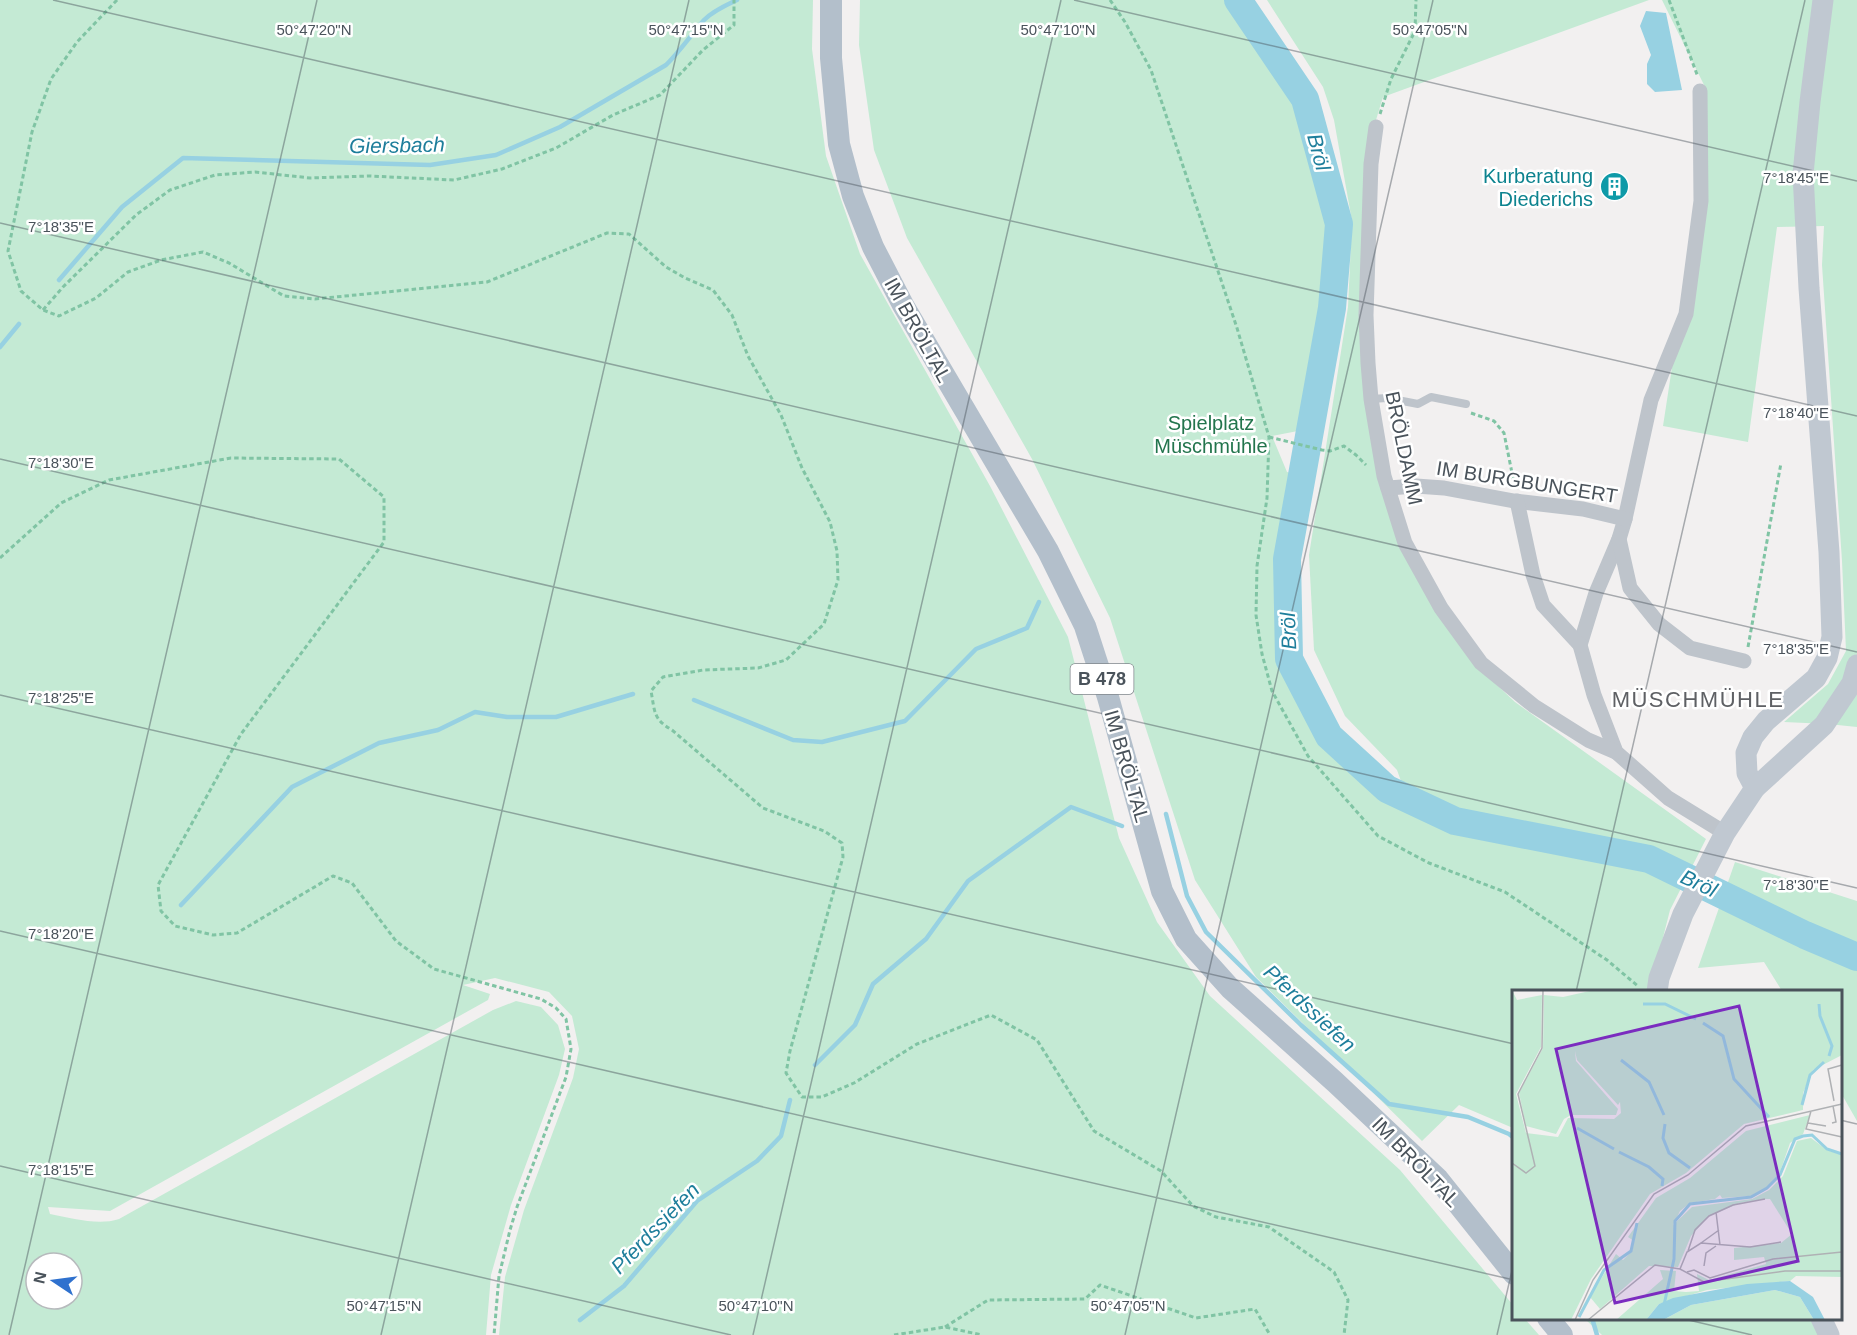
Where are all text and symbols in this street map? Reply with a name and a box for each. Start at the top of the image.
text: 50°47'20"N [276,21,352,38]
text: 50°47'15"N [648,21,724,38]
text: 50°47'10"N [1020,21,1096,38]
text: 50°47'05"N [1392,21,1468,38]
water label: Bröl [1303,131,1335,174]
water label: Giersbach [349,133,445,157]
place label: Kurberatung Diederichs [1483,165,1593,210]
text: 7°18'45"E [1763,169,1829,186]
building icon: Kurberatung Diederichs [1598,171,1630,203]
text: 7°18'35"E [28,218,94,235]
street label: IM BRÖLTAL [880,274,956,386]
street label: BRÖLDAMM [1381,389,1427,507]
text: 7°18'40"E [1763,404,1829,421]
park label: Spielplatz Müschmühle [1154,412,1268,457]
text: 7°18'30"E [28,454,94,471]
street label: IM BURGBUNGERT [1435,457,1619,507]
water label: Bröl [1276,611,1300,650]
text: 7°18'35"E [1763,640,1829,657]
road number: B 478 [1070,664,1134,694]
district label: MÜSCHMÜHLE [1612,687,1784,712]
text: 7°18'25"E [28,689,94,706]
street label: IM BRÖLTAL [1100,707,1154,825]
water label: Bröl [1677,865,1722,902]
text: 7°18'30"E [1763,876,1829,893]
text: 7°18'20"E [28,925,94,942]
water label: Pferdssiefen [1259,960,1361,1056]
inset map [1512,990,1842,1320]
street label: IM BRÖLTAL [1368,1113,1464,1211]
text: 7°18'15"E [28,1161,94,1178]
water label: Pferdssiefen [606,1178,704,1278]
north arrow [24,1251,84,1311]
text: N [30,1270,49,1285]
text: 50°47'15"N [346,1297,422,1314]
text: 50°47'10"N [718,1297,794,1314]
text: 50°47'05"N [1090,1297,1166,1314]

